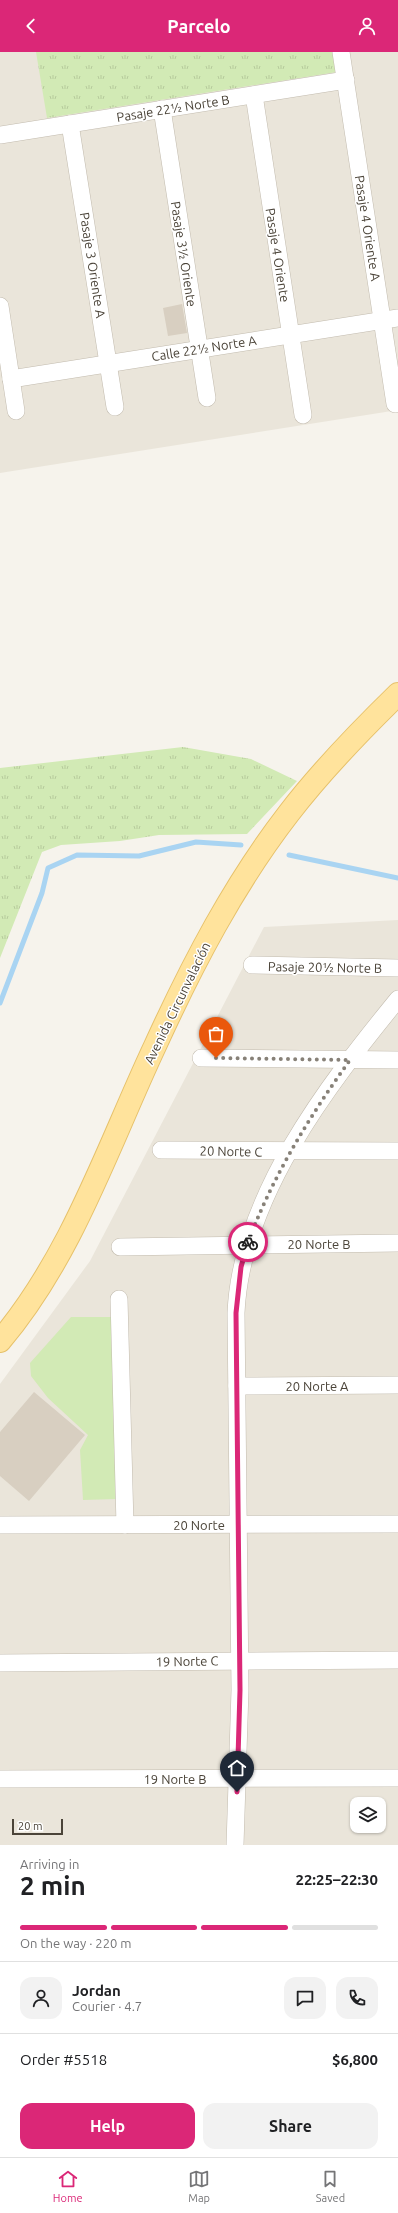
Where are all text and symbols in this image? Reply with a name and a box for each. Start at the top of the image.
icon: back [20,15,42,37]
icon: person [356,15,378,37]
text: Parcelo [167,16,231,36]
street label: Pasaje 22½ Norte B [115,92,231,124]
street label: Pasaje 4 Oriente A [353,174,383,282]
street label: Pasaje 3½ Oriente [169,200,199,308]
street label: Pasaje 4 Oriente [264,207,292,303]
street label: Pasaje 3 Oriente A [78,211,108,319]
street label: Calle 22½ Norte A [150,333,258,363]
street label: Avenida Circunvalación [141,940,213,1066]
street label: Pasaje 20½ Norte B [268,959,382,975]
pin [199,1017,233,1058]
icon: bag [205,1023,227,1045]
street label: 20 Norte C [200,1143,262,1159]
courier [228,1222,268,1262]
icon: bike [237,1231,259,1253]
street label: 20 Norte B [288,1237,350,1251]
street label: 20 Norte A [285,1379,349,1393]
street label: 20 Norte [173,1518,225,1532]
street label: 19 Norte C [156,1653,218,1669]
pin [220,1751,254,1792]
icon: home [226,1757,248,1779]
street label: 19 Norte B [144,1772,206,1786]
map controls [350,1797,386,1833]
button: layers [350,1797,386,1833]
scale bar [12,1817,63,1836]
text: 20 m [18,1820,42,1832]
text: Arriving in [20,1857,79,1871]
text: 2 min [20,1871,86,1900]
text: 22:25–22:30 [295,1871,378,1888]
text: On the way · 220 m [20,1936,132,1950]
button: person [20,1977,62,2019]
button: chat [284,1977,326,2019]
button: phone [336,1977,378,2019]
text: Jordan [72,1982,121,1999]
text: Courier · 4.7 [72,1999,142,2013]
text: Order #5518 [20,2051,107,2068]
text: $6,800 [332,2051,378,2068]
button: Help [20,2103,195,2149]
button: Share [203,2103,378,2149]
tab: Home [53,2168,83,2204]
tab: Map [188,2168,210,2204]
tab: Saved [316,2168,345,2204]

